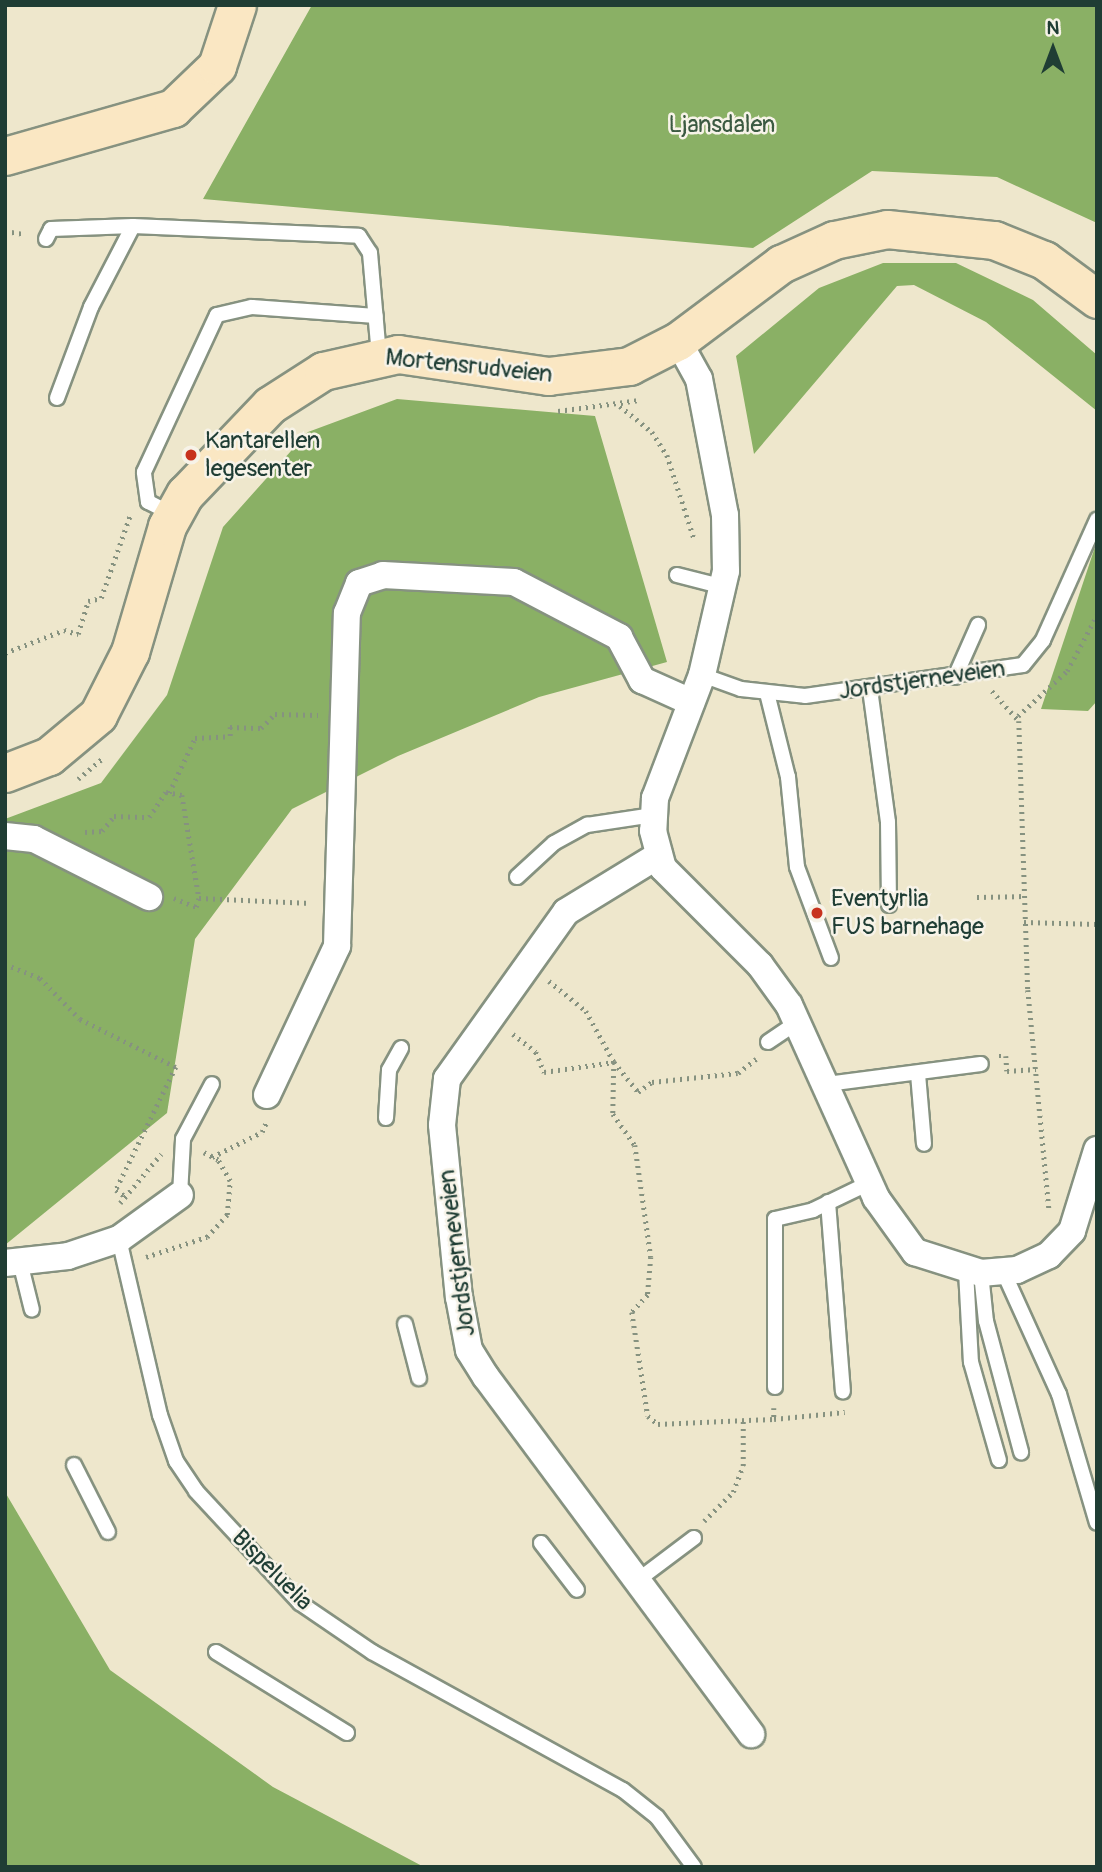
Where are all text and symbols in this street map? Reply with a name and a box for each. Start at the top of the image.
north arrow [1018,14,1088,84]
text: N [1047,16,1059,40]
park label: Ljansdalen [669,111,775,139]
street label: Mortensrudveien [384,343,554,389]
place label: Kantarellen legesenter [205,427,320,483]
marker: Kantarellen legesenter [183,447,199,463]
street label: Jordstjerneveien [837,654,1007,706]
place label: Eventyrlia FUS barnehage [831,885,984,941]
marker: Eventyrlia FUS barnehage [809,905,825,921]
street label: Jordstjerneveien [432,1168,482,1338]
street label: Bispeluelia [226,1524,318,1616]

